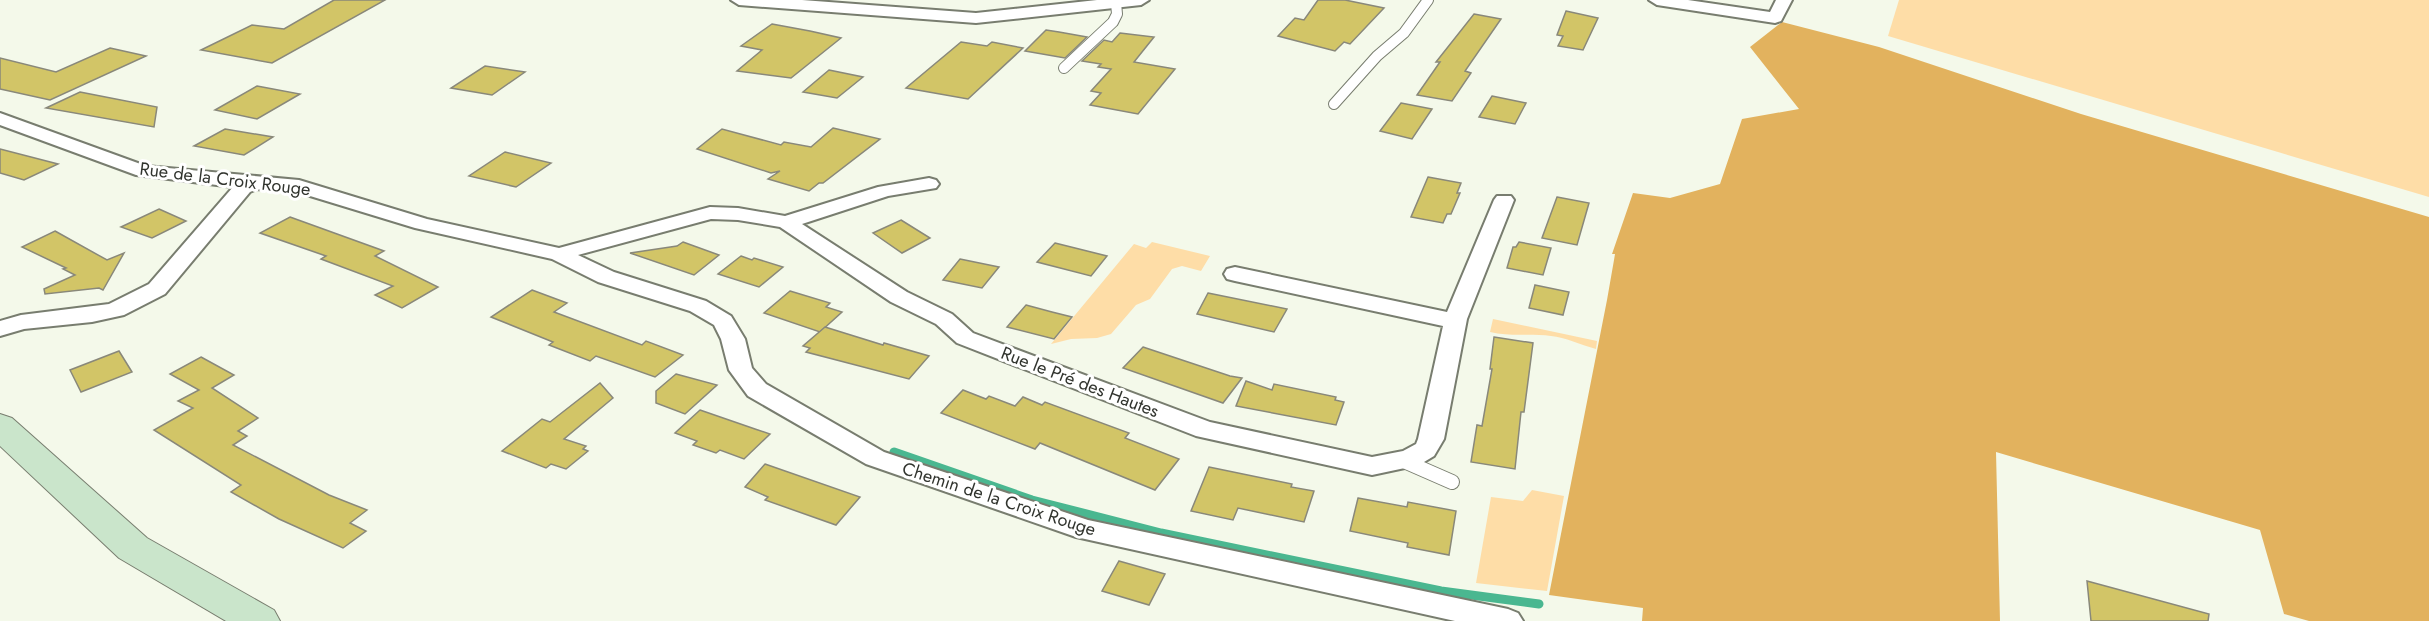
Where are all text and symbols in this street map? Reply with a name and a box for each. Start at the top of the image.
street label: Rue de la Croix Rouge [138,156,312,202]
street label: Rue le Pré des Hautes [997,340,1163,424]
street label: Chemin de la Croix Rouge [899,455,1099,543]

